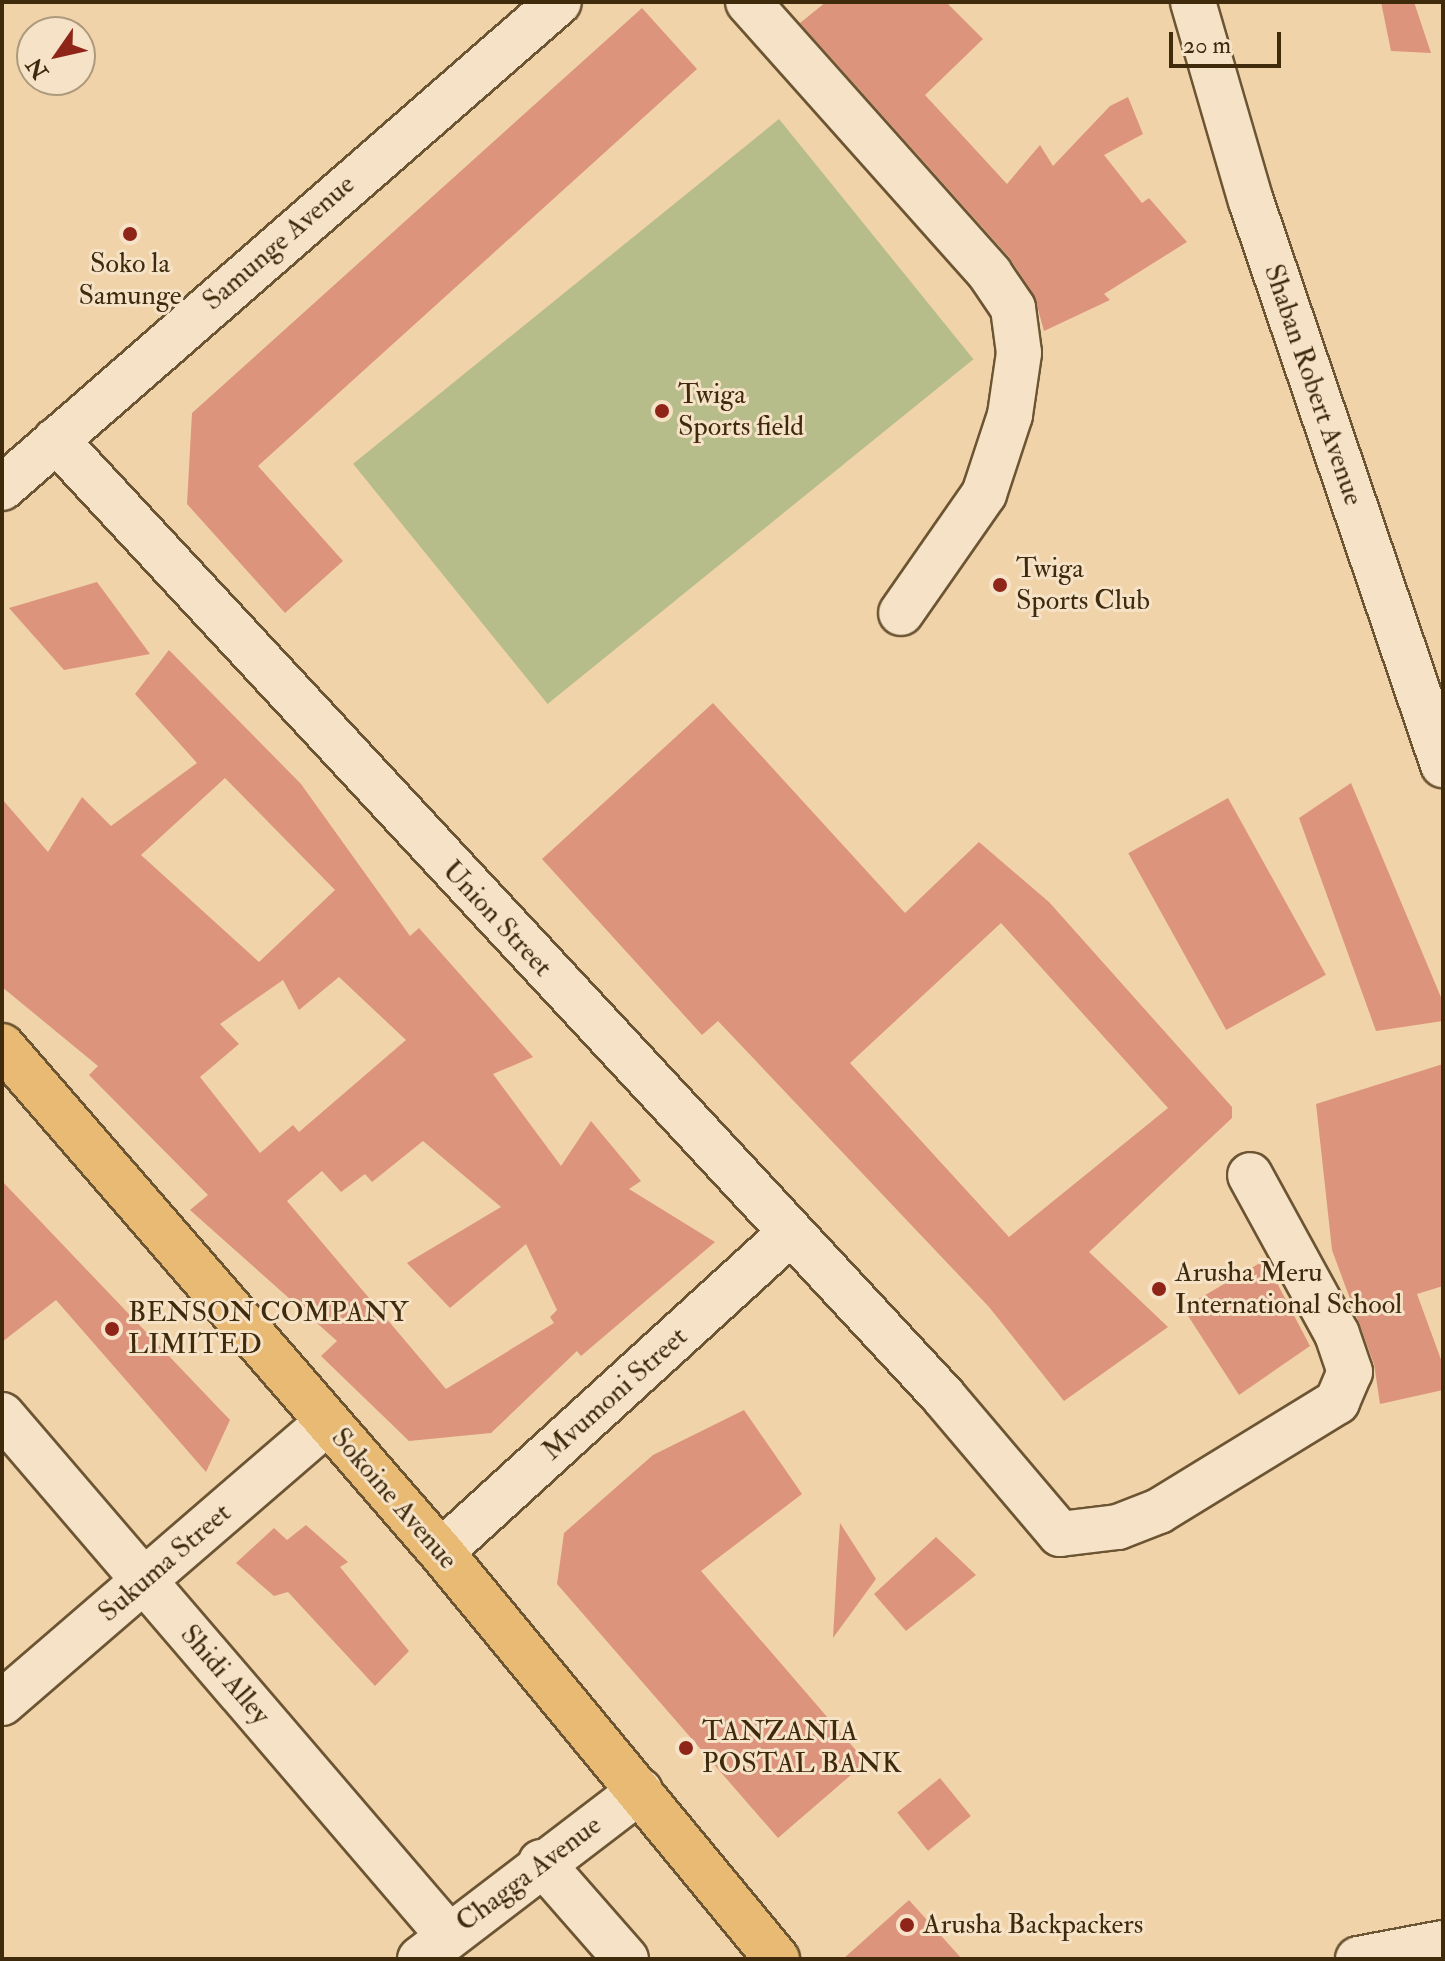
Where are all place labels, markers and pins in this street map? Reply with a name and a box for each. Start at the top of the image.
marker: Soko la Samunge [121,225,139,243]
place label: Soko la Samunge [79,247,181,313]
place label: Twiga Sports field [678,378,804,444]
marker: Twiga Sports field [653,402,671,420]
place label: Twiga Sports Club [1016,552,1150,618]
marker: Twiga Sports Club [991,576,1009,594]
place label: Arusha Meru International School [1175,1256,1402,1322]
marker: Arusha Meru International School [1150,1280,1168,1298]
place label: BENSON COMPANY LIMITED [128,1296,408,1362]
marker: BENSON COMPANY LIMITED [103,1320,121,1338]
place label: TANZANIA POSTAL BANK [702,1715,901,1781]
marker: TANZANIA POSTAL BANK [677,1739,695,1757]
place label: Arusha Backpackers [923,1908,1143,1942]
marker: Arusha Backpackers [898,1916,916,1934]

